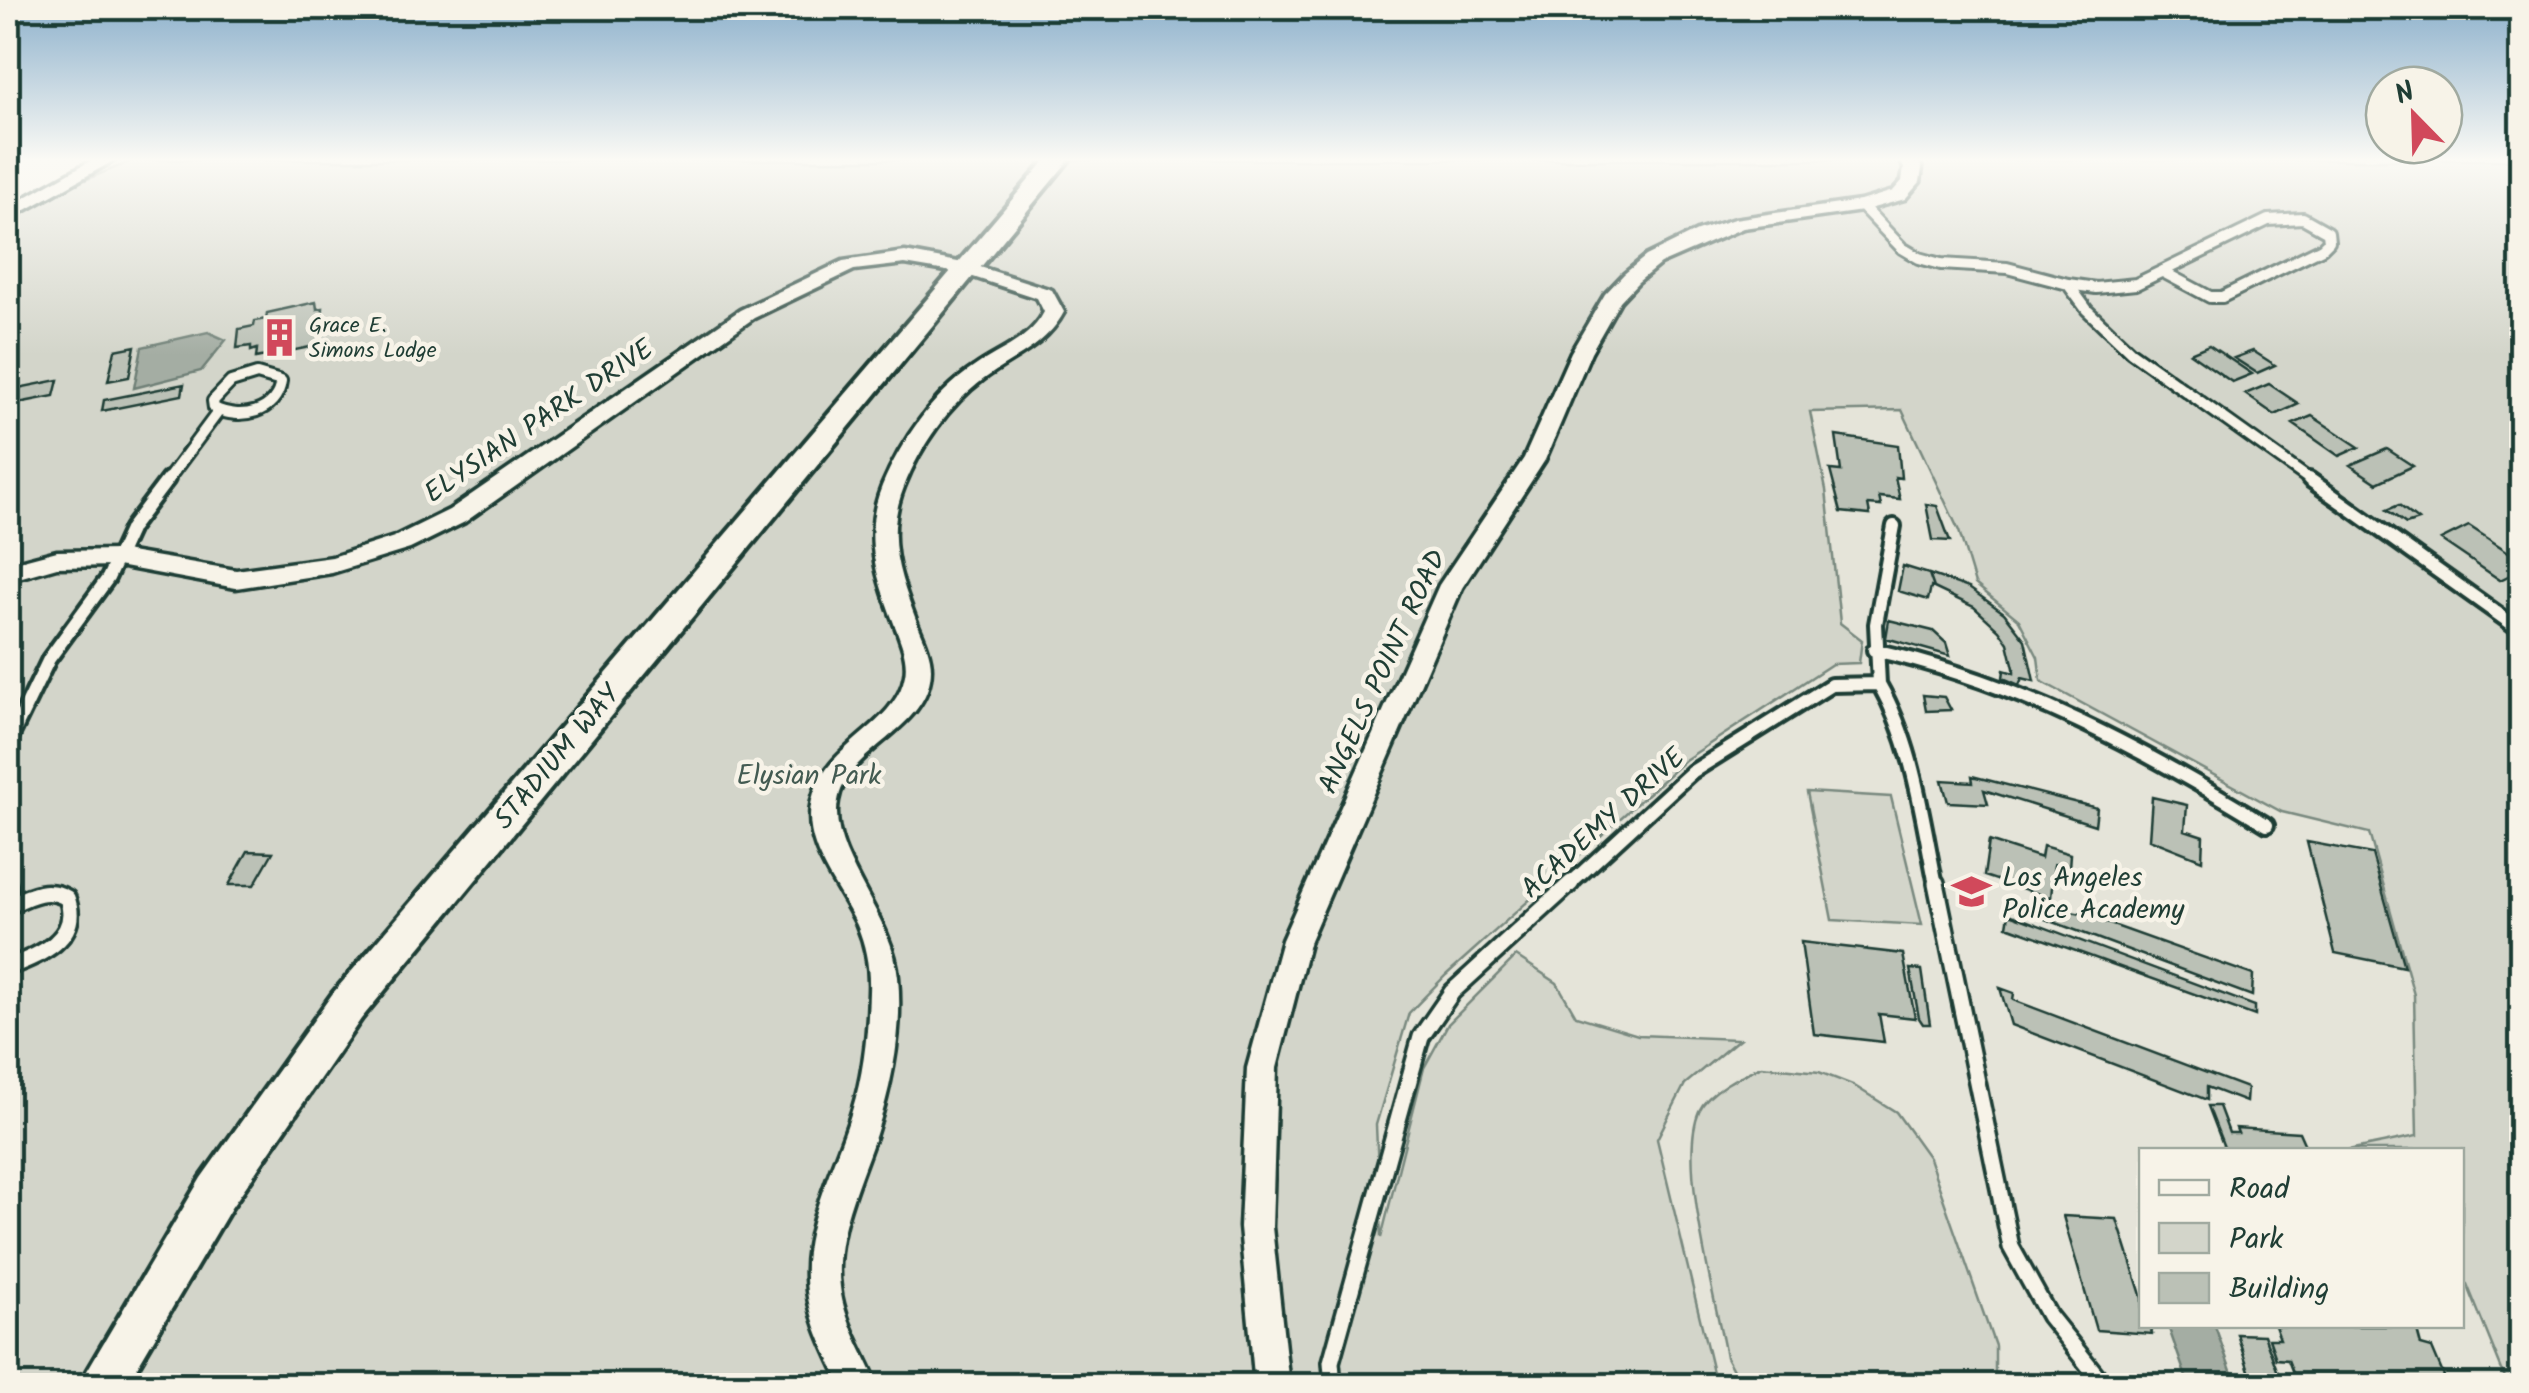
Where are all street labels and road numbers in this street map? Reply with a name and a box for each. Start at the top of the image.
street label: ELYSIAN PARK DRIVE [415,328,664,516]
street label: ANGELS POINT ROAD [1307,542,1460,802]
street label: STADIUM WAY [483,674,633,841]
street label: ACADEMY DRIVE [1511,737,1697,911]

